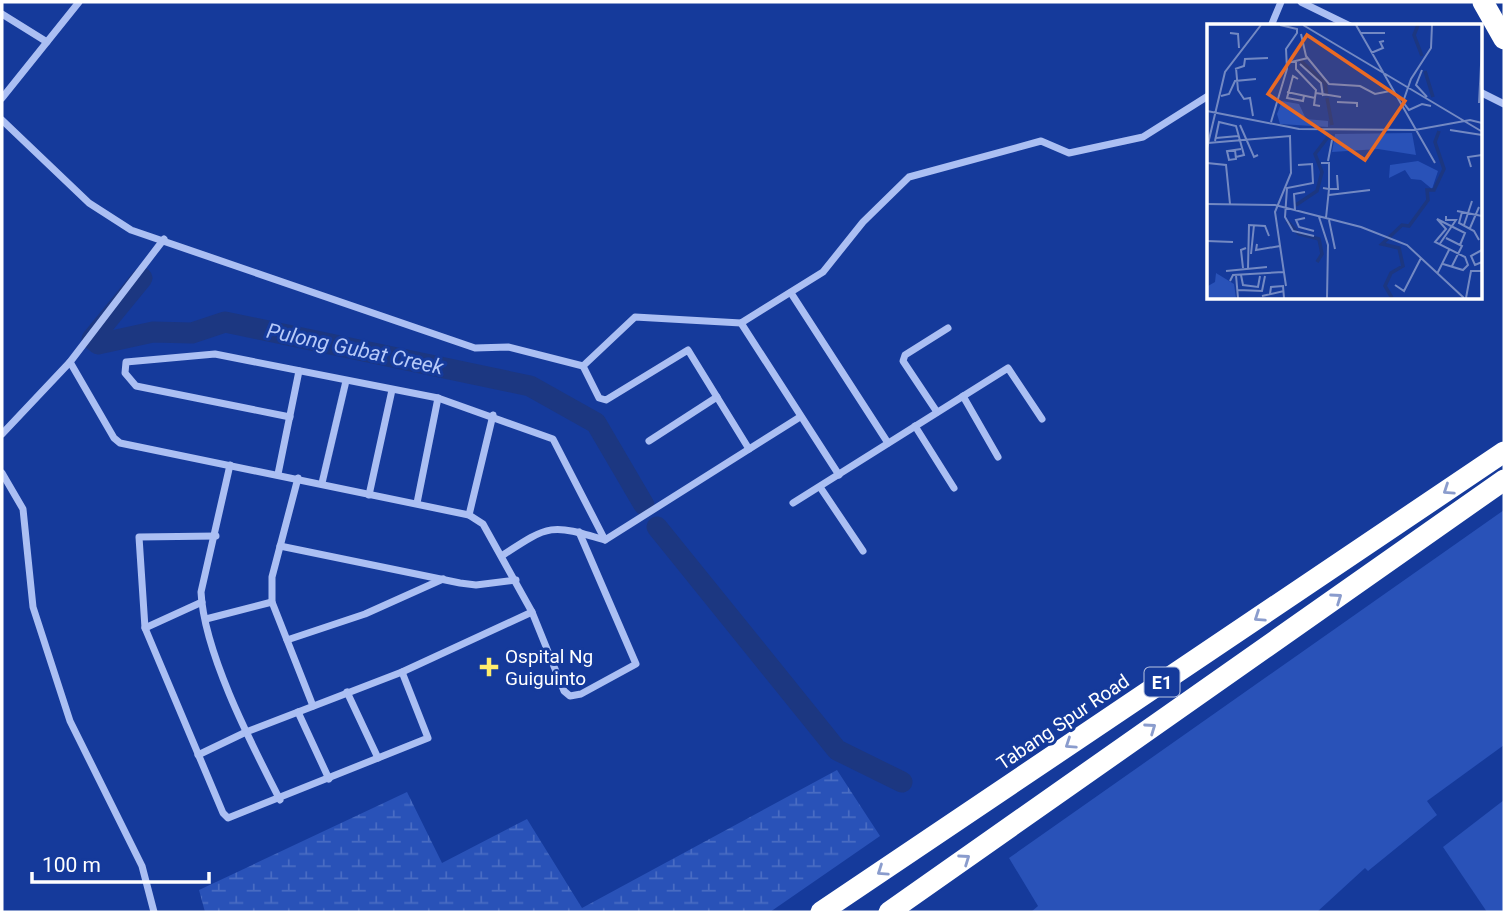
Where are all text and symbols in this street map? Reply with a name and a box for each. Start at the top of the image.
inset map [1207,24,1482,299]
water label: Pulong Gubat Creek [265,319,446,380]
one-way arrow [1442,482,1455,495]
one-way arrow [1329,594,1342,606]
one-way arrow [1254,609,1267,621]
place label: Ospital Ng Guiguinto [505,645,593,690]
marker: Ospital Ng Guiguinto [479,657,499,677]
road number: E1 [1144,668,1180,696]
street label: Tabang Spur Road [992,669,1134,775]
one-way arrow [1143,724,1156,736]
one-way arrow [1065,736,1078,748]
scale bar [32,841,208,885]
text: 100 m [42,853,101,877]
one-way arrow [957,855,970,867]
one-way arrow [876,863,889,876]

